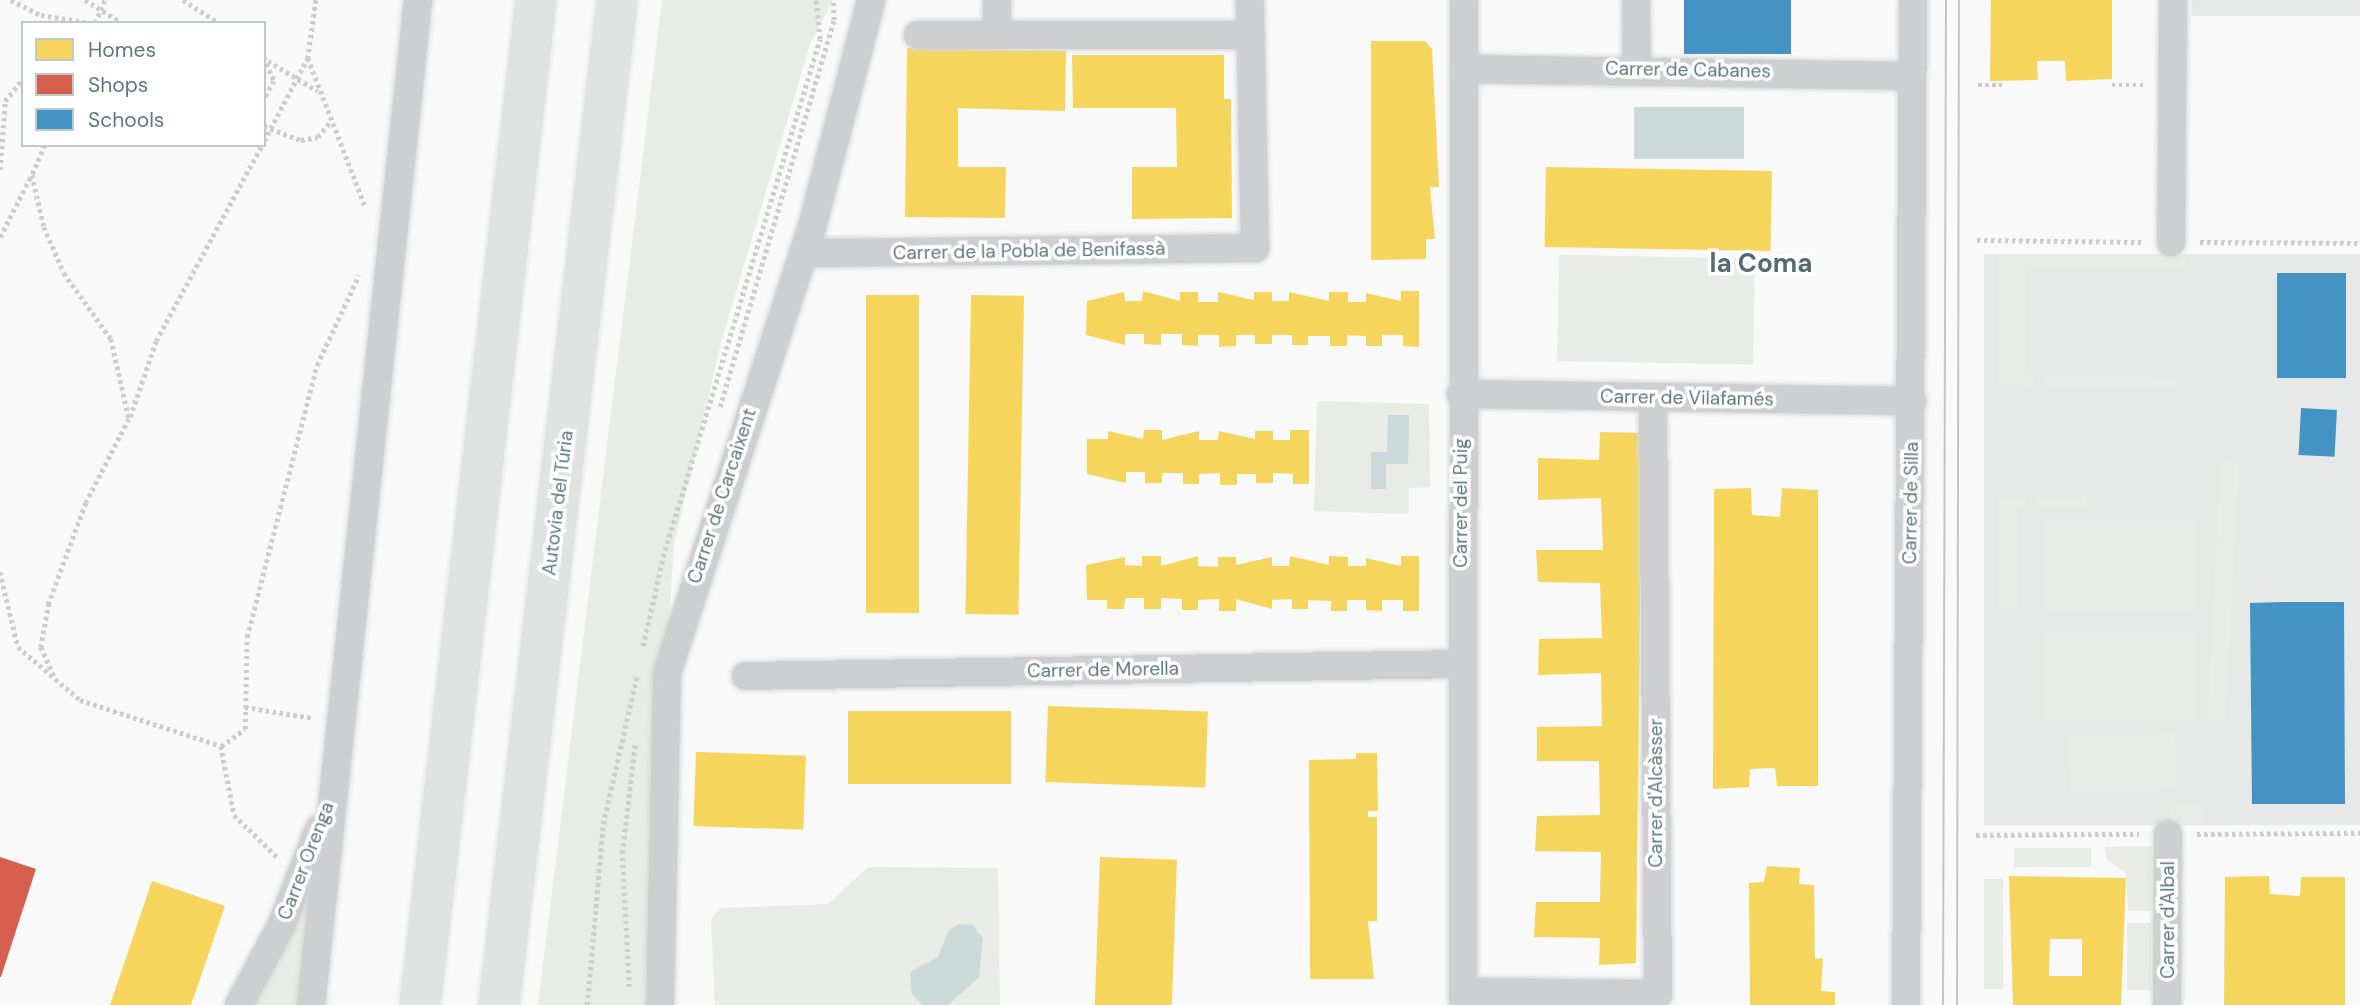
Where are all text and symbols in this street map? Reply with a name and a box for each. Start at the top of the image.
legend [21,21,266,147]
text: Homes [88,36,156,64]
street label: Carrer de Cabanes [1605,57,1771,83]
text: Shops [88,71,148,99]
text: Schools [88,106,164,134]
street label: Carrer de la Pobla de Benifassà [893,237,1165,265]
district label: la Coma [1709,248,1813,280]
street label: Carrer de Vilafamés [1600,385,1774,411]
street label: Carrer de Carcaixent [683,406,761,586]
street label: Autovia del Túria [538,429,578,577]
street label: Carrer del Puig [1450,438,1472,568]
street label: Carrer de Silla [1899,441,1923,565]
street label: Carrer de Morella [1027,657,1179,683]
street label: Carrer d'Alcàsser [1645,718,1667,868]
street label: Carrer Orenga [273,799,339,923]
street label: Carrer d'Albal [2157,861,2179,979]

